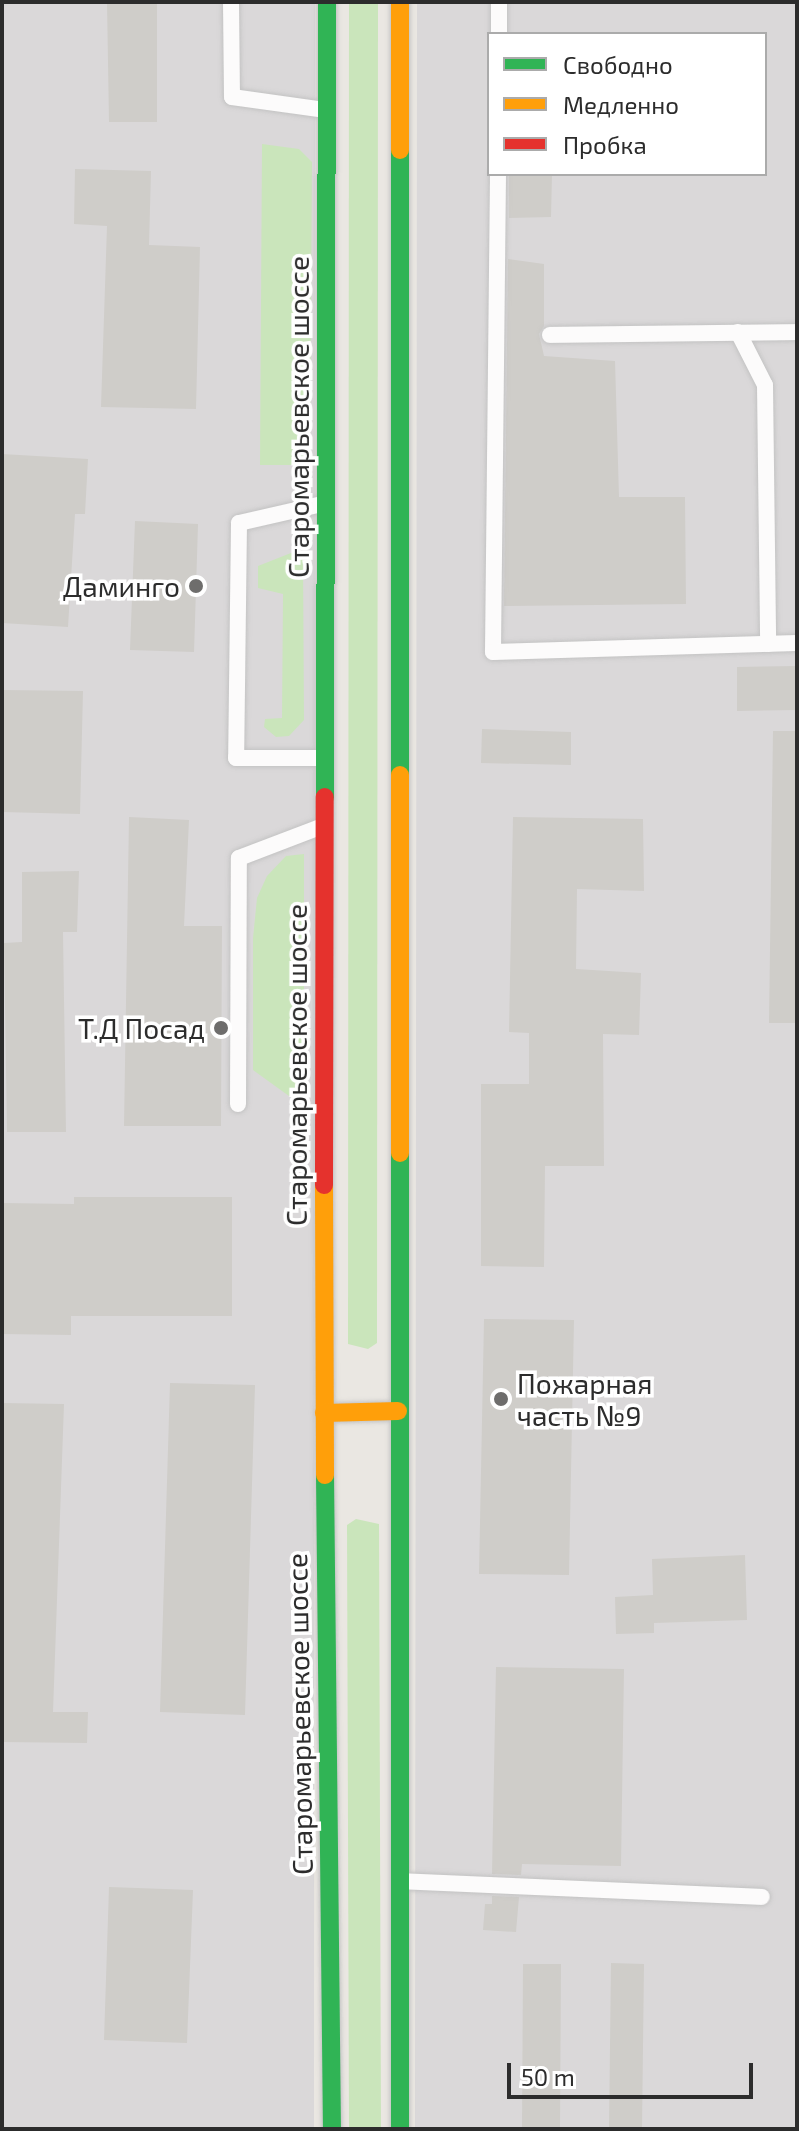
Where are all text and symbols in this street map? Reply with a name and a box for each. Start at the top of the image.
legend [487,32,767,176]
text: Свободно [563,50,673,79]
text: Медленно [563,90,679,119]
text: Пробка [563,130,647,159]
street label: Старомарьевское шоссе [281,256,315,578]
place label: Даминго [63,569,180,603]
marker: Даминго [187,577,205,595]
street label: Старомарьевское шоссе [279,904,313,1226]
place label: Т.Д Посад [78,1011,205,1045]
marker: Т.Д Посад [212,1019,230,1037]
place label: Пожарная часть №9 [517,1366,652,1432]
marker: Пожарная часть №9 [492,1390,510,1408]
street label: Старомарьевское шоссе [279,1553,319,1875]
scale bar [511,2047,757,2097]
text: 50 m [521,2062,575,2091]

